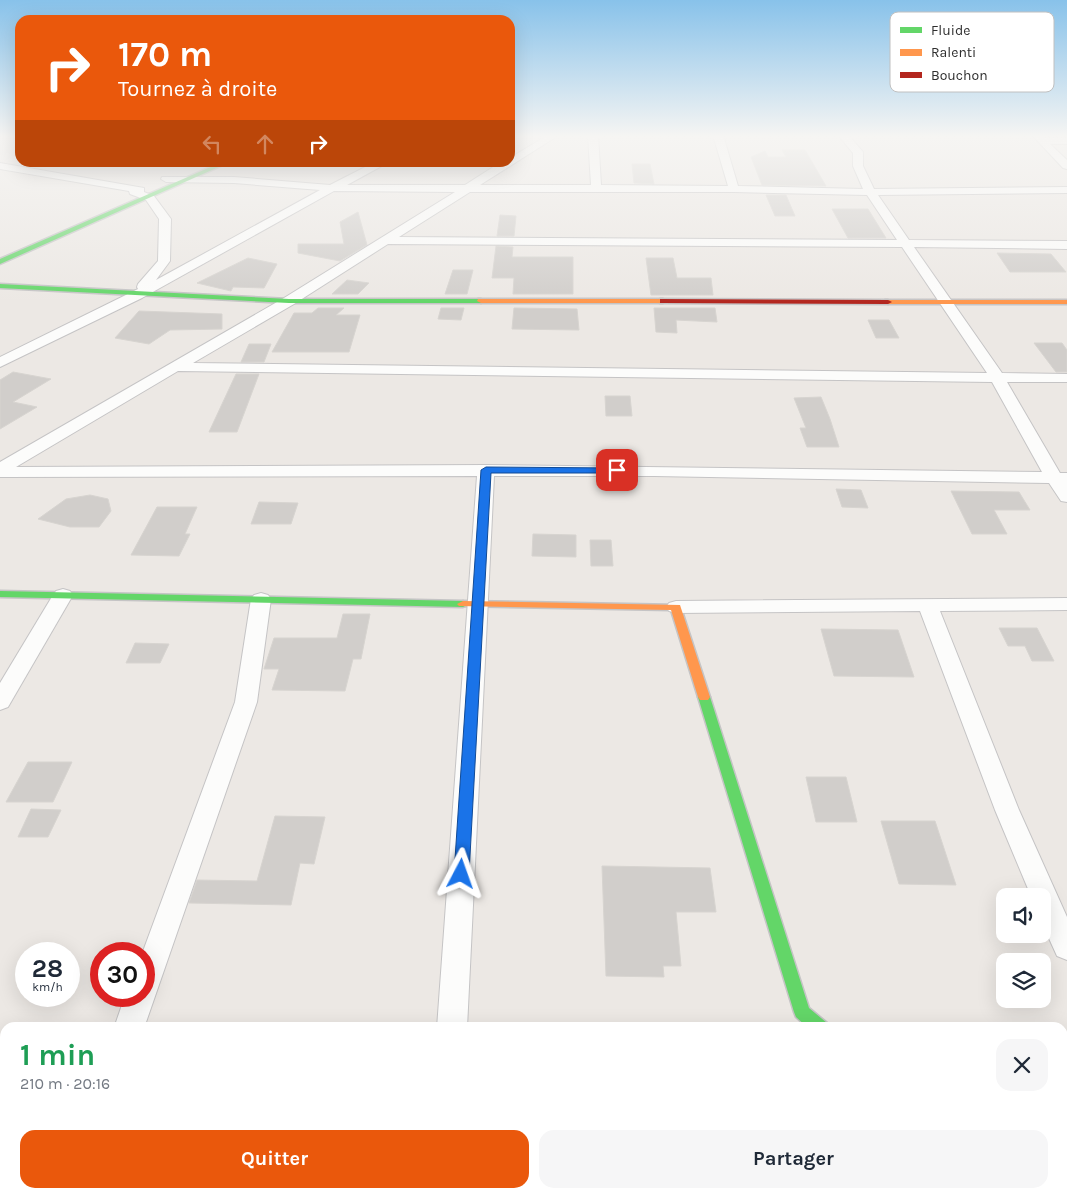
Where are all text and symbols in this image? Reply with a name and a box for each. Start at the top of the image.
legend [890,12,1054,92]
text: Fluide [931,22,970,39]
text: 170 m [118,34,212,75]
icon: right [35,35,100,100]
text: Ralenti [931,44,976,61]
text: Bouchon [931,67,988,84]
text: Tournez à droite [118,76,277,102]
icon: left [198,130,226,158]
icon: ahead [251,130,279,158]
icon: right [304,130,332,158]
pin [596,449,638,491]
icon: arrive [603,456,631,484]
position arrow [434,847,486,899]
map controls [996,888,1051,1008]
button: sound [996,888,1051,943]
speed limit sign: 30 [90,942,155,1007]
button: layers [996,953,1051,1008]
text: 28 [32,954,63,983]
text: km/h [32,980,63,994]
text: 1 min [20,1037,95,1073]
button: close [996,1039,1048,1091]
text: 210 m · 20:16 [20,1074,110,1093]
button: Quitter [20,1130,529,1188]
button: Partager [539,1130,1048,1188]

